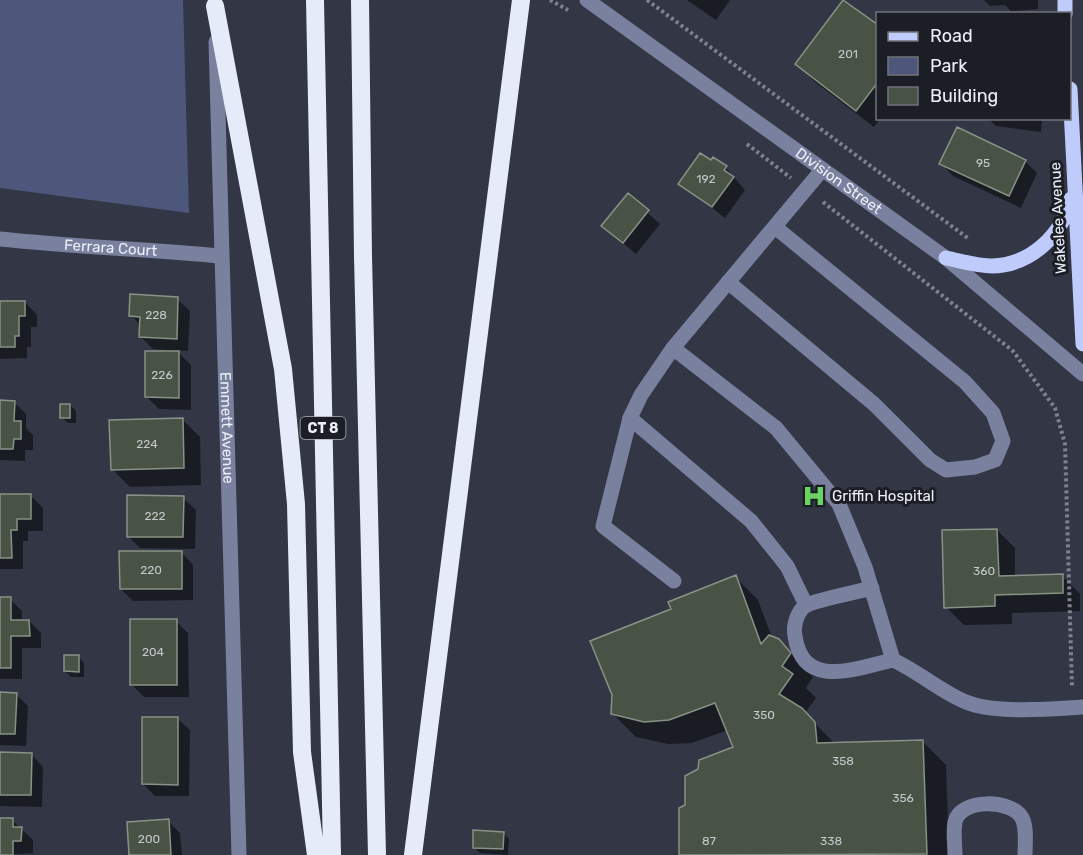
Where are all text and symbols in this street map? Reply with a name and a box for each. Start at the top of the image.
legend [876,12,1071,120]
text: Road [930,25,973,47]
house number: 201 [838,47,858,61]
text: Park [930,55,968,77]
text: Building [930,85,998,107]
street label: Division Street [792,144,886,218]
house number: 95 [976,156,990,170]
street label: Wakelee Avenue [1046,162,1070,274]
house number: 192 [696,172,716,186]
street label: Ferrara Court [63,236,158,260]
house number: 228 [145,308,167,322]
house number: 226 [151,368,173,382]
street label: Emmett Avenue [216,372,237,484]
road number: CT 8 [300,417,346,439]
house number: 224 [136,437,158,451]
hospital icon: Griffin Hospital [801,483,827,509]
place label: Griffin Hospital [832,487,934,505]
house number: 222 [144,509,166,523]
house number: 220 [140,563,162,577]
house number: 360 [973,564,995,578]
house number: 204 [142,645,165,659]
house number: 350 [753,708,775,722]
house number: 358 [832,754,854,768]
house number: 356 [892,791,914,805]
house number: 200 [138,832,160,846]
house number: 87 [702,834,716,848]
house number: 338 [820,834,842,848]

